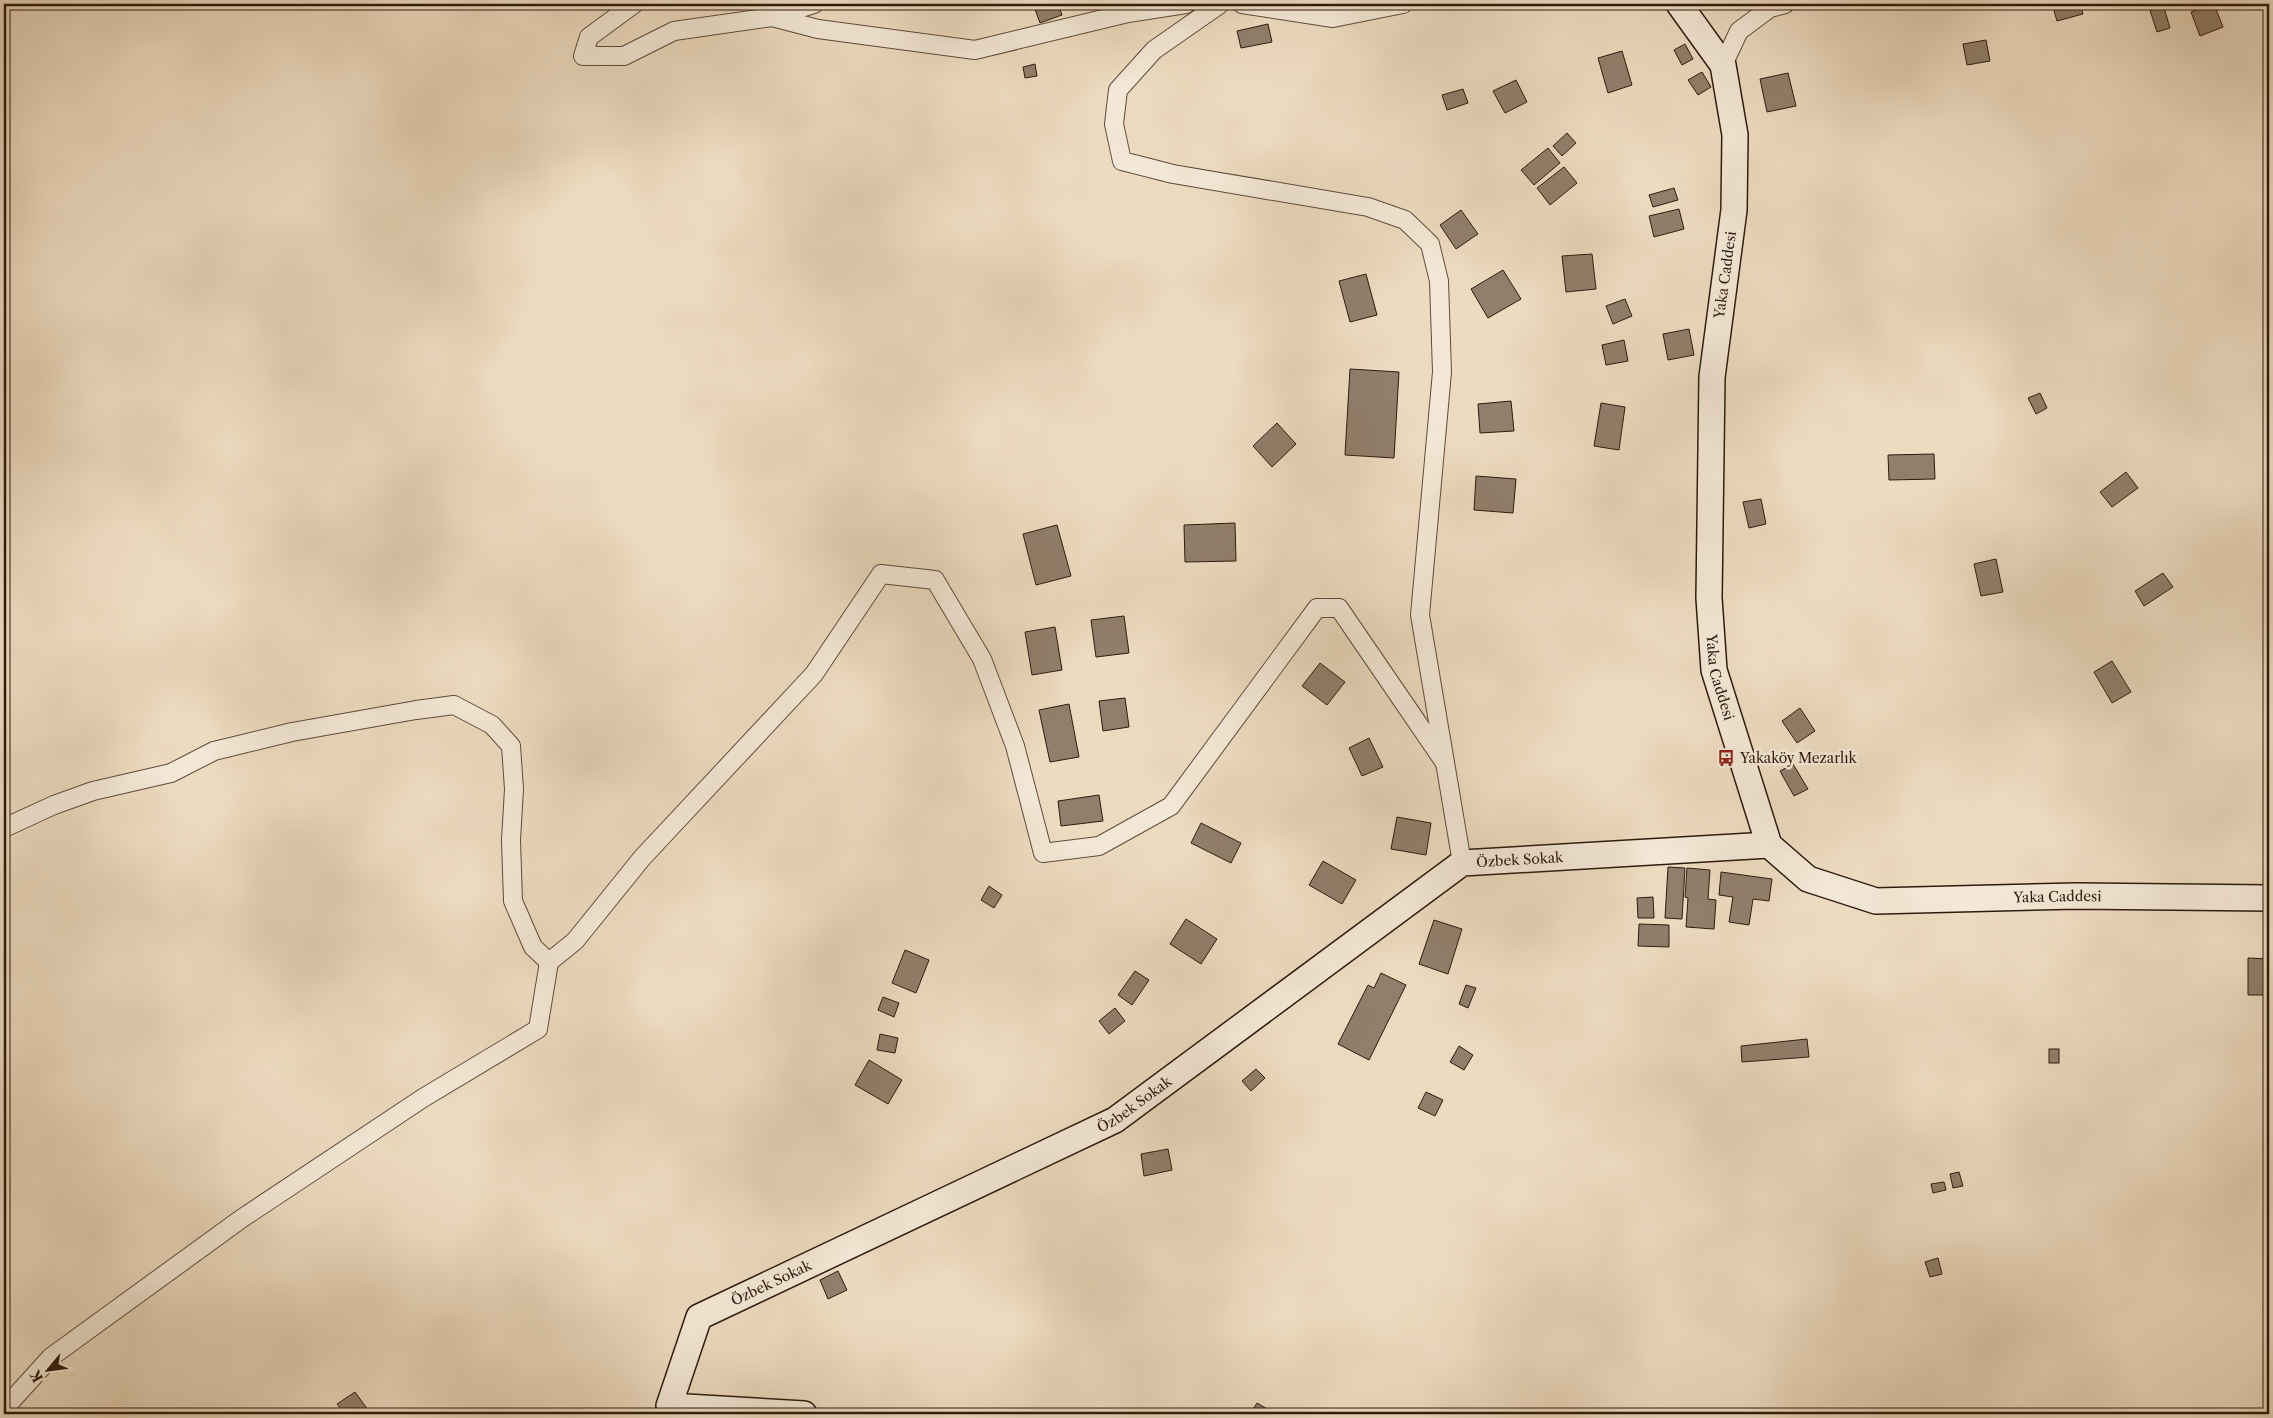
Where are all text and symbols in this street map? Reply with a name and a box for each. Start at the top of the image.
street label: Yaka Caddesi [1710,230,1740,321]
street label: Yaka Caddesi [1702,632,1738,723]
bus stop icon: Yakaköy Mezarlık [1716,748,1736,768]
place label: Yakaköy Mezarlık [1739,749,1858,767]
street label: Özbek Sokak [1476,848,1565,871]
street label: Yaka Caddesi [2012,887,2102,907]
street label: Özbek Sokak [1094,1072,1176,1136]
street label: Özbek Sokak [728,1256,815,1310]
north arrow [22,1346,72,1396]
text: K [26,1366,47,1386]

